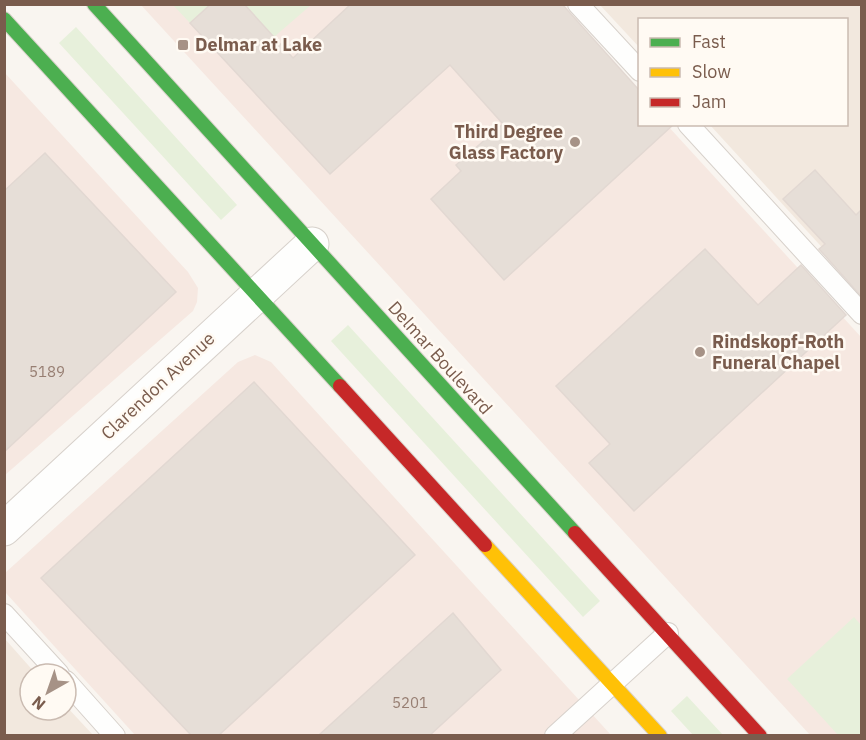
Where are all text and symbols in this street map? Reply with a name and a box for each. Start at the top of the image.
legend [638,18,848,126]
text: Fast [692,30,726,53]
place label: Delmar at Lake [195,33,322,56]
marker: Delmar at Lake [176,38,190,52]
text: Slow [692,60,731,83]
text: Jam [692,90,727,113]
place label: Third Degree Glass Factory [449,120,563,164]
marker: Third Degree Glass Factory [568,135,582,149]
street label: Delmar Boulevard [383,296,497,419]
street label: Clarendon Avenue [96,327,219,444]
place label: Rindskopf-Roth Funeral Chapel [712,330,844,374]
marker: Rindskopf-Roth Funeral Chapel [693,345,707,359]
house number: 5189 [29,362,65,381]
north arrow [18,662,78,722]
text: N [27,692,49,715]
house number: 5201 [392,693,428,712]

